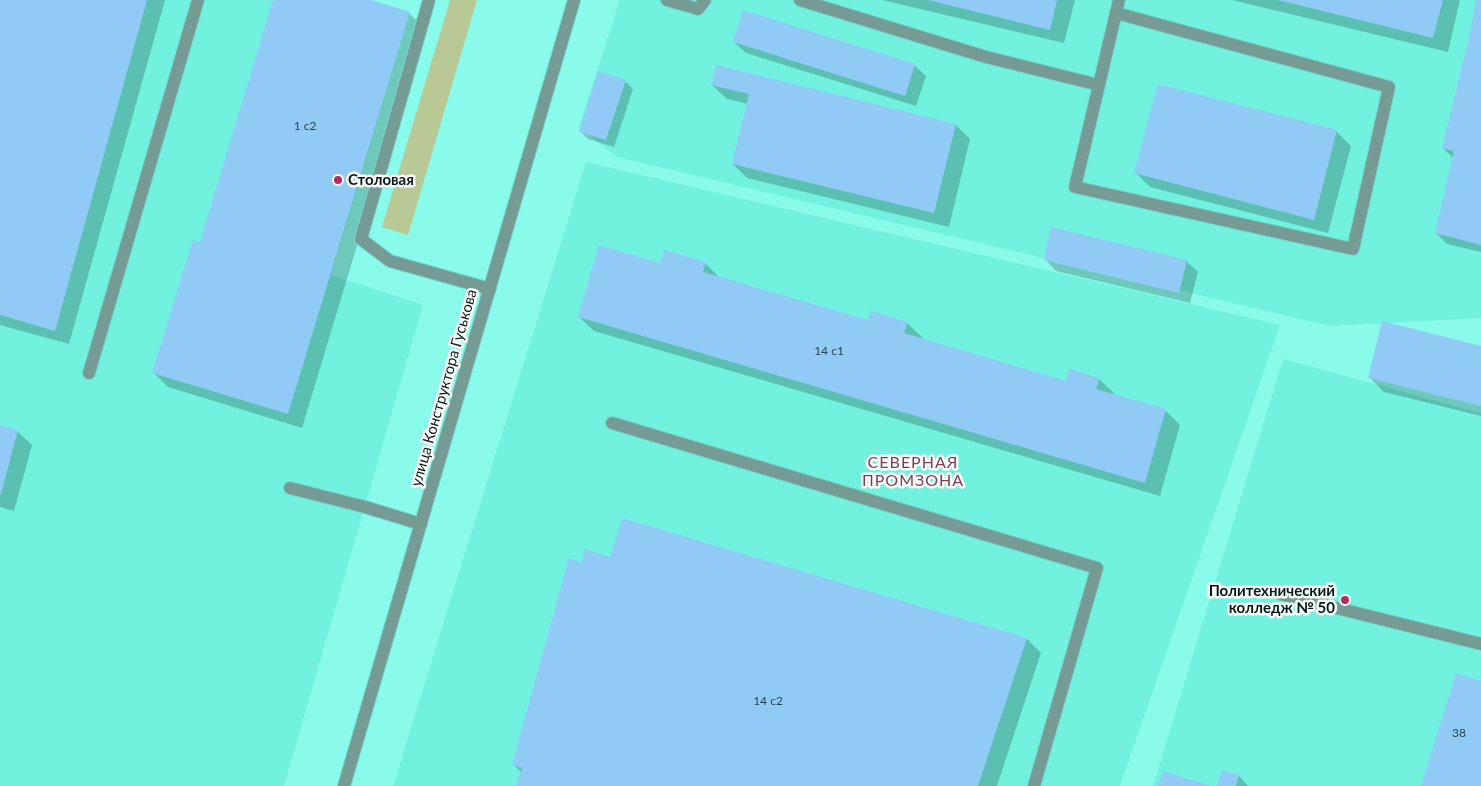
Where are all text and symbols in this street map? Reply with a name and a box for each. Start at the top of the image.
house number: 1 с2 [294,119,316,133]
place label: Столовая [348,171,414,189]
marker: Столовая [332,174,344,186]
street label: улица Конструктора Гуськова [407,287,481,489]
house number: 14 с1 [814,344,844,358]
district label: СЕВЕРНАЯ ПРОМЗОНА [861,453,965,491]
place label: Политехнический колледж № 50 [1209,582,1335,617]
marker: Политехнический колледж № 50 [1339,594,1351,606]
house number: 14 с2 [753,694,783,708]
house number: 38 [1452,726,1466,740]

